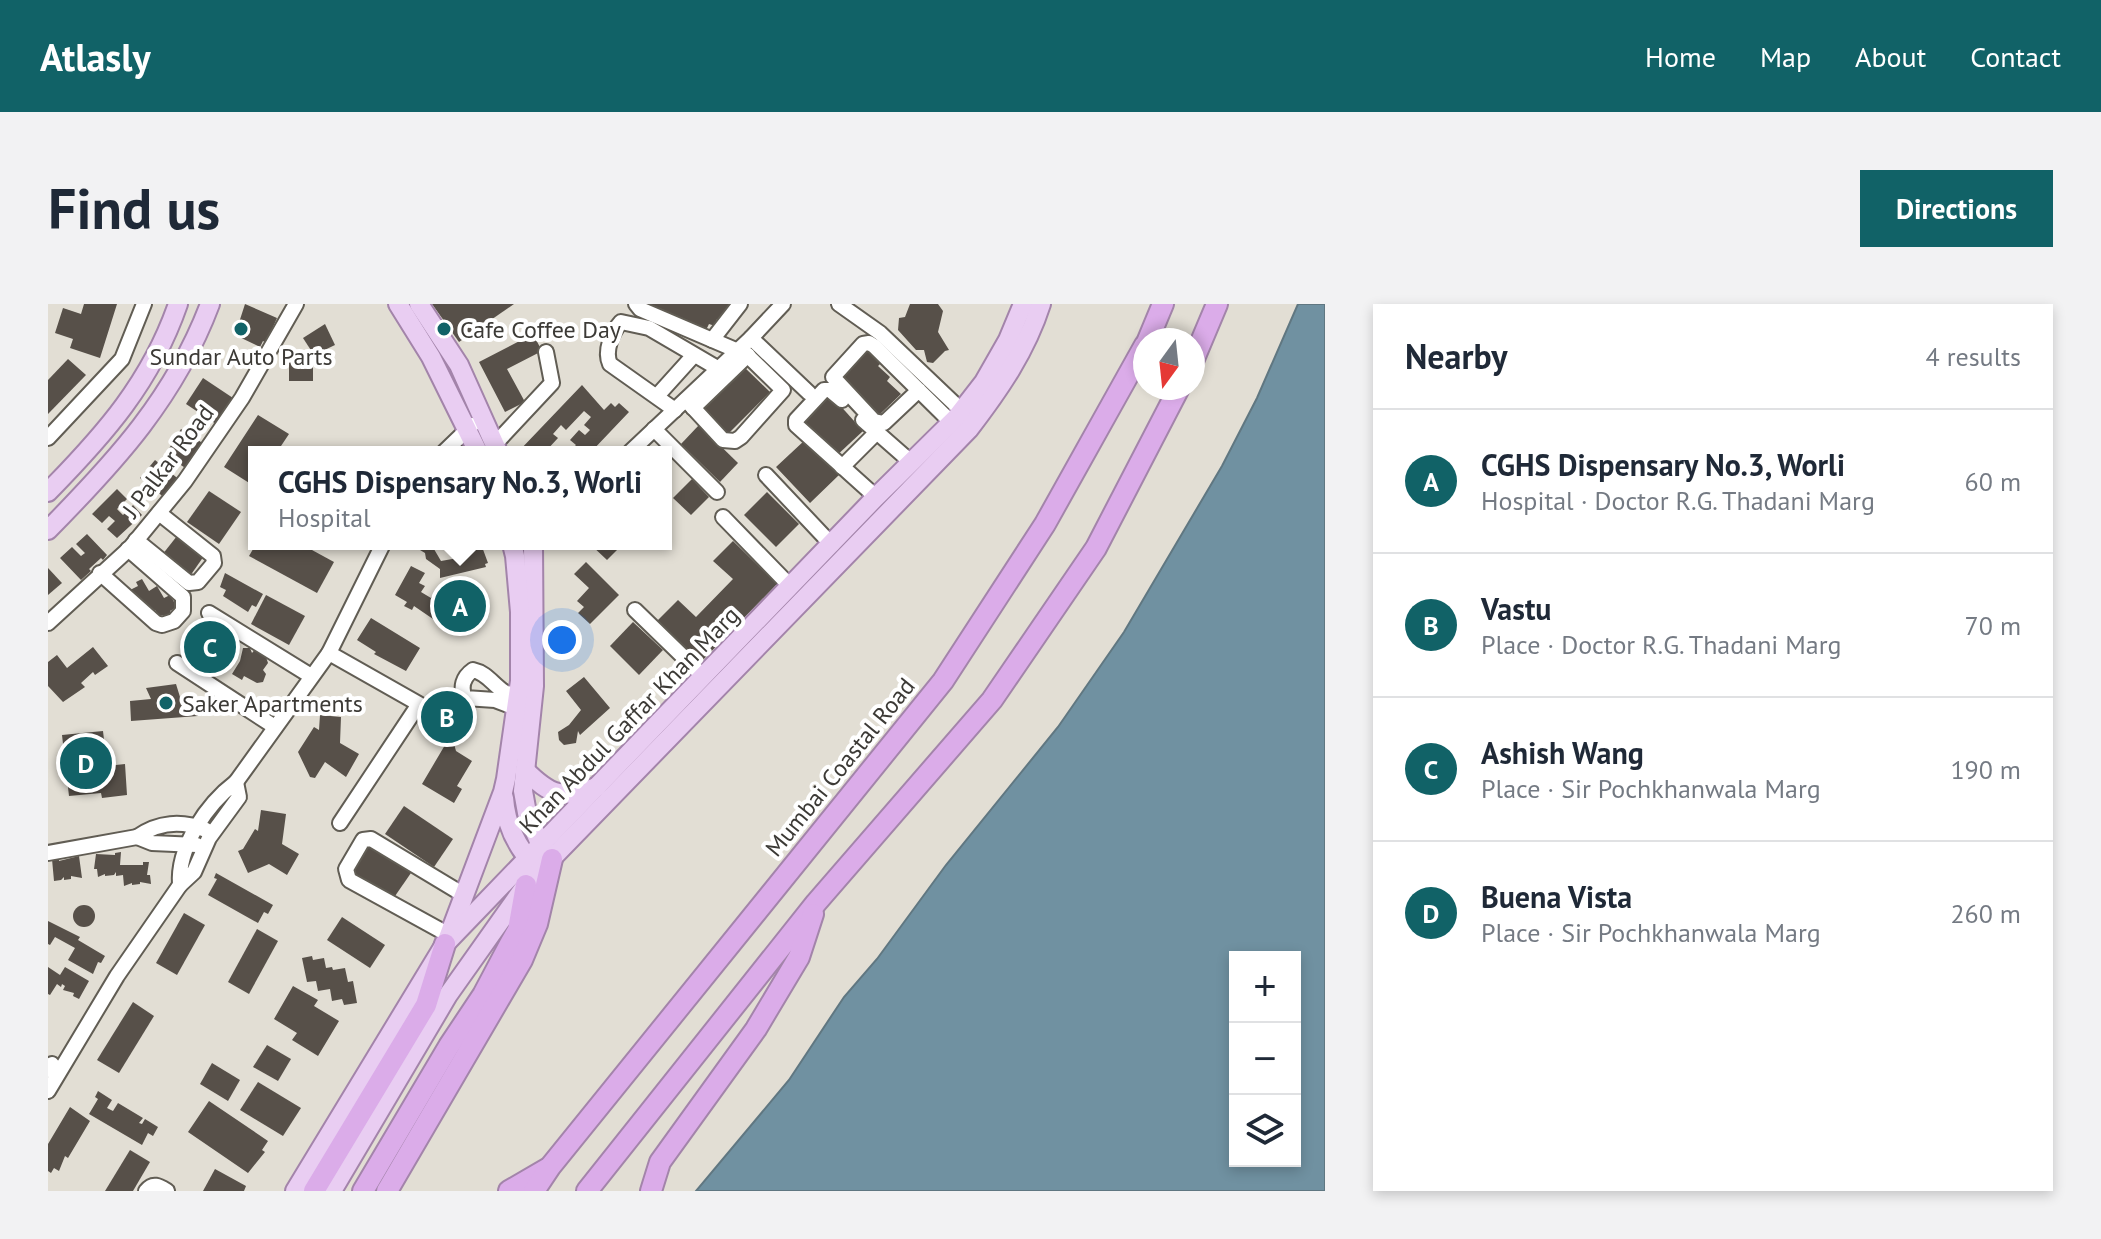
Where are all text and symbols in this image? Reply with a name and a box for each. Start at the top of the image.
text: Atlasly [40,32,151,81]
text: Home [1645,38,1716,75]
text: Map [1760,38,1811,75]
text: About [1855,38,1926,75]
text: Contact [1970,38,2061,75]
button: Directions [1860,170,2053,247]
text: Find us [48,172,220,244]
place label: Cafe Coffee Day [460,314,621,345]
marker: Sundar Auto Parts [232,320,250,338]
marker: Cafe Coffee Day [435,320,453,338]
north arrow [1133,328,1205,400]
text: Nearby [1405,334,1507,378]
text: 4 results [1926,340,2021,373]
place label: Sundar Auto Parts [149,341,333,372]
street label: J Palkar Road [115,398,221,524]
text: CGHS Dispensary No.3, Worli [1481,445,1845,484]
popup [248,446,672,550]
text: CGHS Dispensary No.3, Worli [278,462,642,501]
text: A [1423,465,1439,498]
text: 60 m [1965,465,2021,498]
text: Hospital · Doctor R.G. Thadani Marg [1481,484,1875,517]
text: Hospital [278,501,371,534]
pin: A [434,576,486,636]
text: Vastu [1481,589,1552,628]
street label: Khan Abdul Gaffar Khan Marg [512,600,746,840]
text: B [1423,609,1439,642]
text: 70 m [1965,609,2021,642]
pin: C [184,617,236,677]
your location [542,620,582,660]
text: Place · Doctor R.G. Thadani Marg [1481,628,1842,661]
street label: Mumbai Coastal Road [758,671,922,863]
pin: B [421,687,473,747]
place label: Saker Apartments [182,688,363,719]
marker: Saker Apartments [157,694,175,712]
pin: D [60,733,112,793]
text: Ashish Wang [1481,733,1644,772]
text: C [1424,753,1438,786]
text: 190 m [1950,753,2021,786]
text: Place · Sir Pochkhanwala Marg [1481,772,1821,805]
text: Buena Vista [1481,877,1632,916]
text: D [1423,897,1439,930]
text: 260 m [1950,897,2021,930]
text: Place · Sir Pochkhanwala Marg [1481,916,1821,949]
map controls [1229,951,1301,1167]
button: + [1229,951,1301,1023]
button: − [1229,1023,1301,1095]
button: layers [1229,1095,1301,1167]

